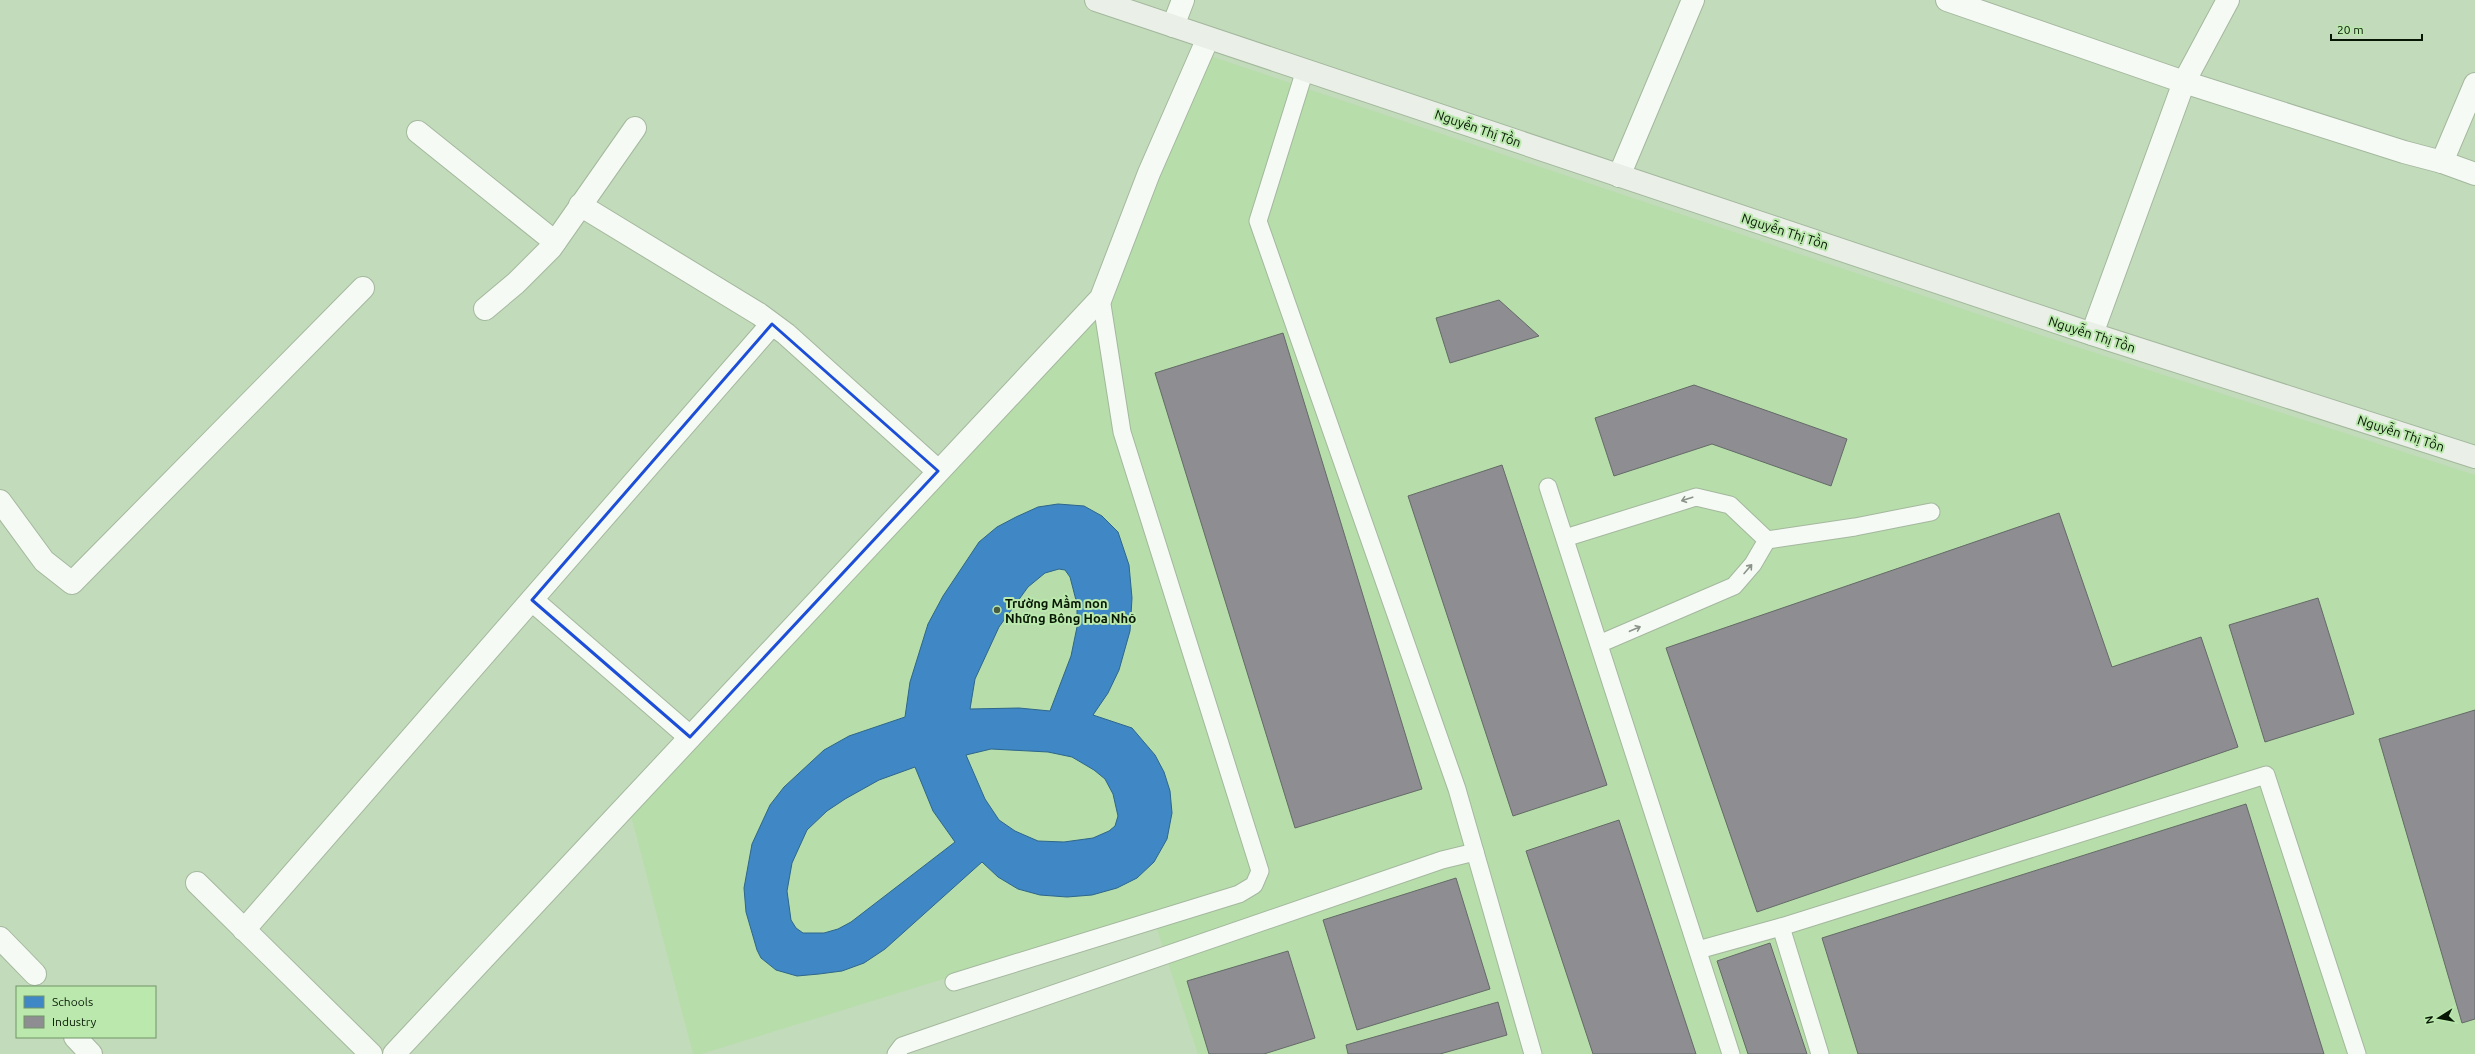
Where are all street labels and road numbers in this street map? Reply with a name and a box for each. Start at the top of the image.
street label: Nguyễn Thị Tồn [1433,105,1524,150]
street label: Nguyễn Thị Tồn [1740,208,1831,253]
street label: Nguyễn Thị Tồn [2047,311,2138,356]
street label: Nguyễn Thị Tồn [2356,410,2447,455]

